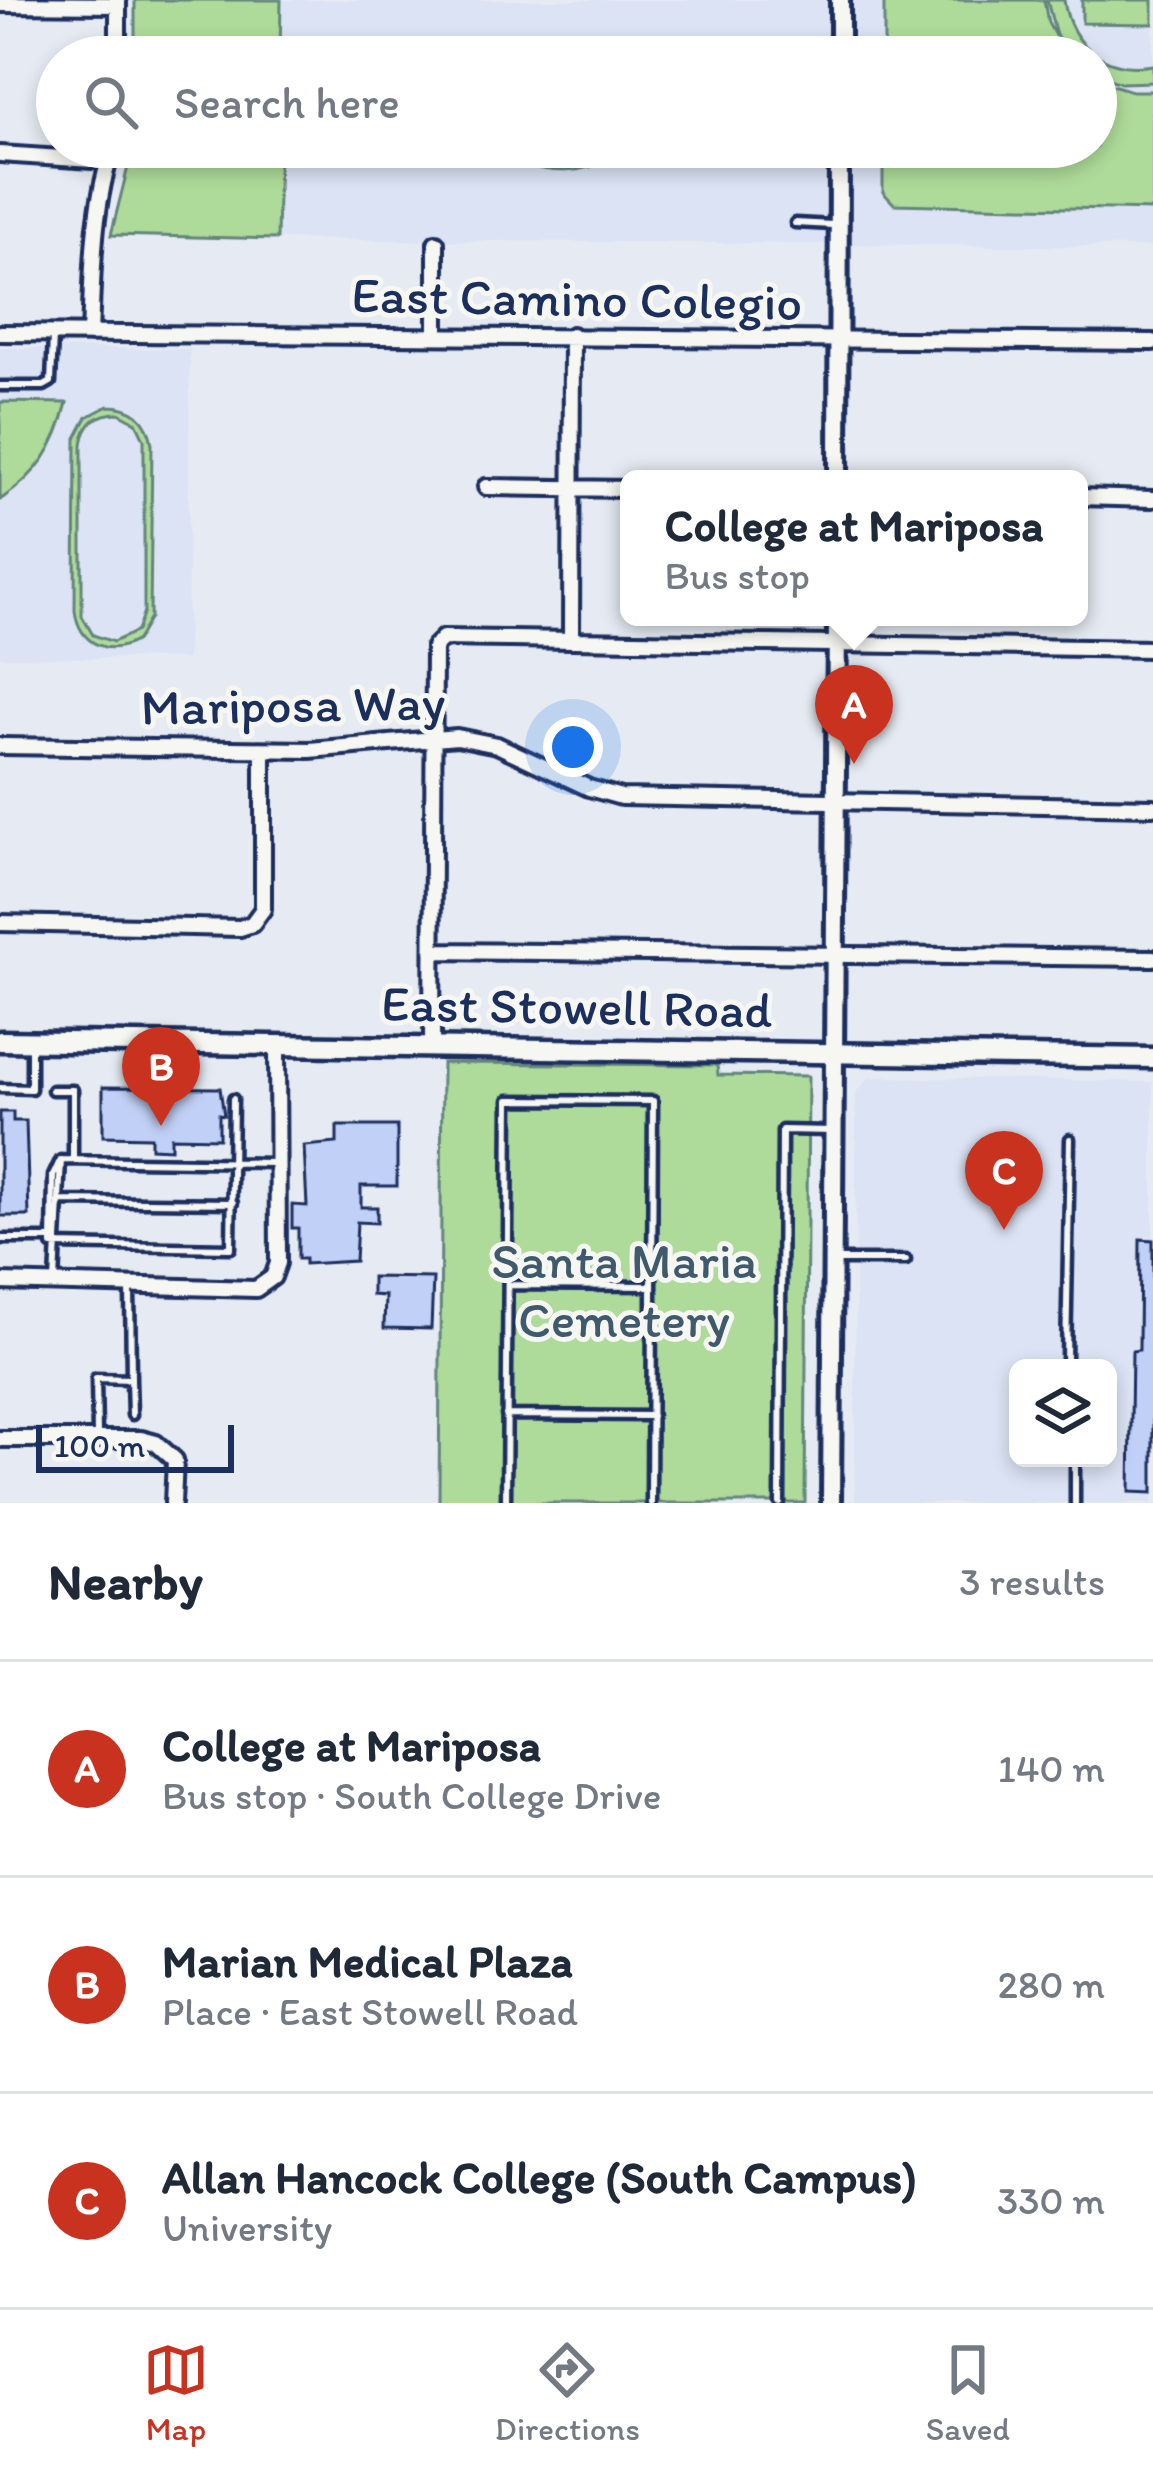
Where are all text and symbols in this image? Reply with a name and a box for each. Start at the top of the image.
search box [36,36,1117,168]
icon: search [78,69,144,135]
text: Search here [174,75,400,129]
street label: East Camino Colegio [351,264,803,333]
popup [620,470,1088,626]
text: College at Mariposa [665,498,1043,552]
text: Bus stop [665,552,810,599]
pin: A [815,665,893,764]
street label: Mariposa Way [140,671,446,738]
your location [543,717,603,777]
street label: East Stowell Road [381,973,773,1040]
pin: B [122,1027,200,1126]
pin: C [965,1131,1043,1230]
park label: Santa Maria Cemetery [491,1230,757,1350]
map controls [1009,1359,1117,1467]
button: layers [1009,1359,1117,1467]
scale bar [36,1419,234,1472]
text: 100 m [54,1426,145,1465]
text: Nearby [48,1551,203,1612]
text: 3 results [959,1558,1105,1605]
text: College at Mariposa [162,1718,541,1772]
text: A [75,1745,99,1792]
text: 140 m [998,1745,1105,1792]
text: Bus stop · South College Drive [162,1772,661,1819]
text: Marian Medical Plaza [162,1934,573,1988]
text: B [74,1961,100,2008]
text: 280 m [998,1961,1105,2008]
text: Place · East Stowell Road [162,1988,578,2035]
text: Allan Hancock College (South Campus) [162,2150,917,2204]
text: C [74,2177,100,2224]
text: 330 m [997,2177,1105,2224]
text: University [162,2204,332,2251]
tab: Map [143,2337,209,2448]
tab: Directions [495,2337,640,2448]
tab: Saved [926,2337,1010,2448]

